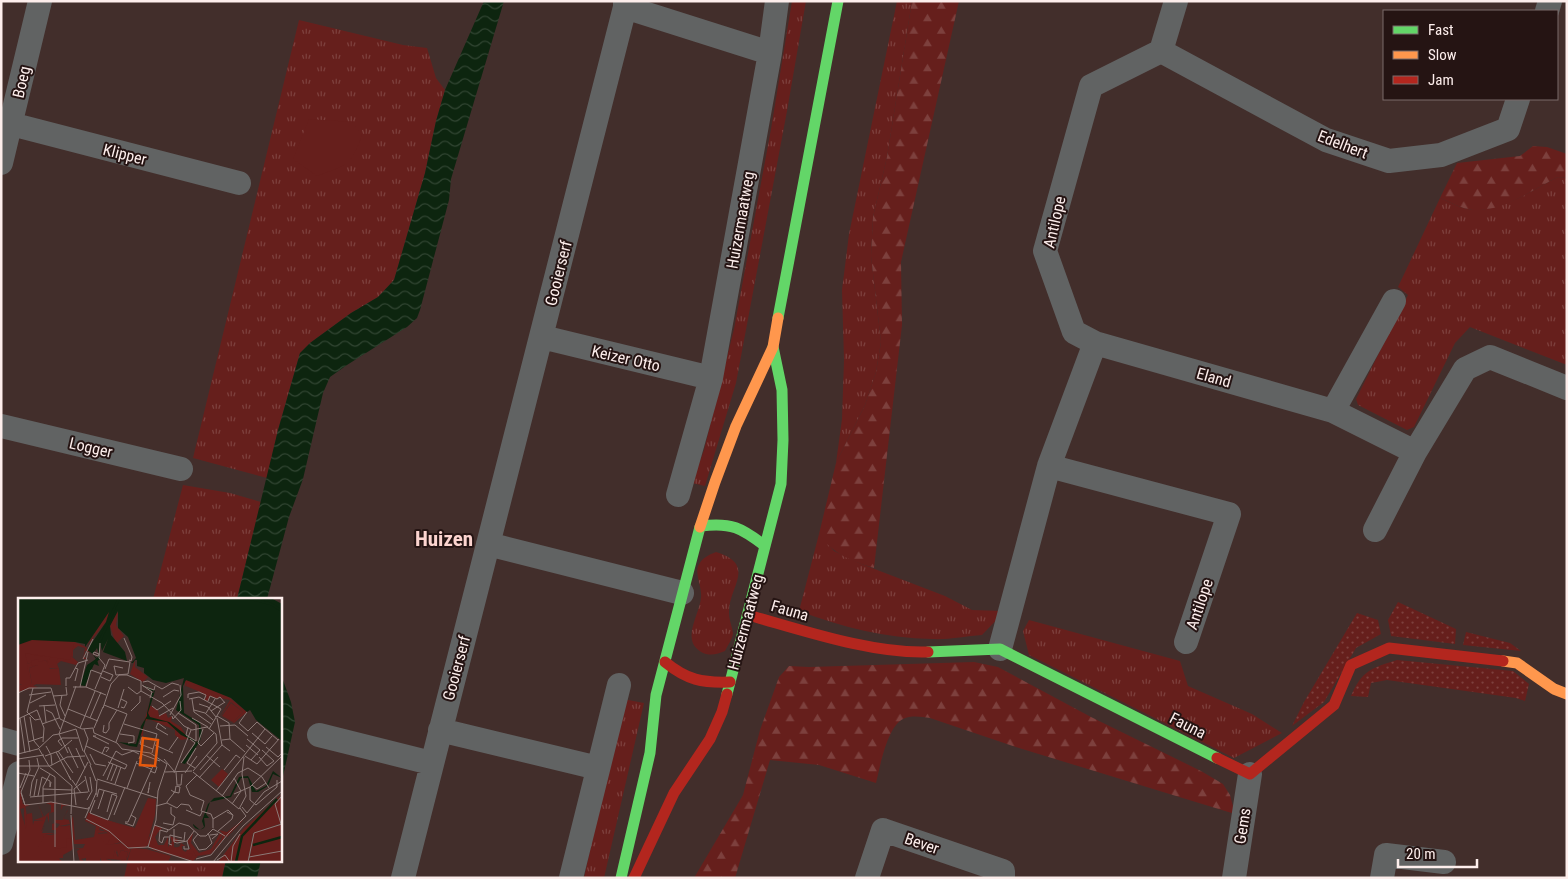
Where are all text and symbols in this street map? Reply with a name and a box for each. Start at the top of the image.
legend [1383,10,1558,100]
text: Fast [1428,21,1453,39]
text: Slow [1428,46,1457,64]
street label: Boeg [9,64,34,100]
text: Jam [1428,71,1454,89]
street label: Edelhert [1315,126,1371,163]
street label: Klipper [101,140,149,169]
street label: Huizermaatweg [723,170,758,270]
street label: Antilope [1039,194,1070,250]
street label: Gooierserf [541,239,576,308]
street label: Keizer Otto [590,341,662,376]
street label: Eland [1194,364,1233,391]
street label: Logger [67,433,114,462]
district label: Huizen [415,527,473,551]
street label: Huizermaatweg [724,572,767,672]
street label: Antilope [1182,576,1217,632]
street label: Fauna [769,596,811,625]
inset map [18,598,281,862]
street label: Gooierserf [439,634,474,703]
street label: Fauna [1166,708,1209,743]
street label: Gems [1230,807,1255,845]
street label: Bever [902,829,942,858]
scale bar [1398,836,1477,868]
text: 20 m [1406,845,1436,863]

